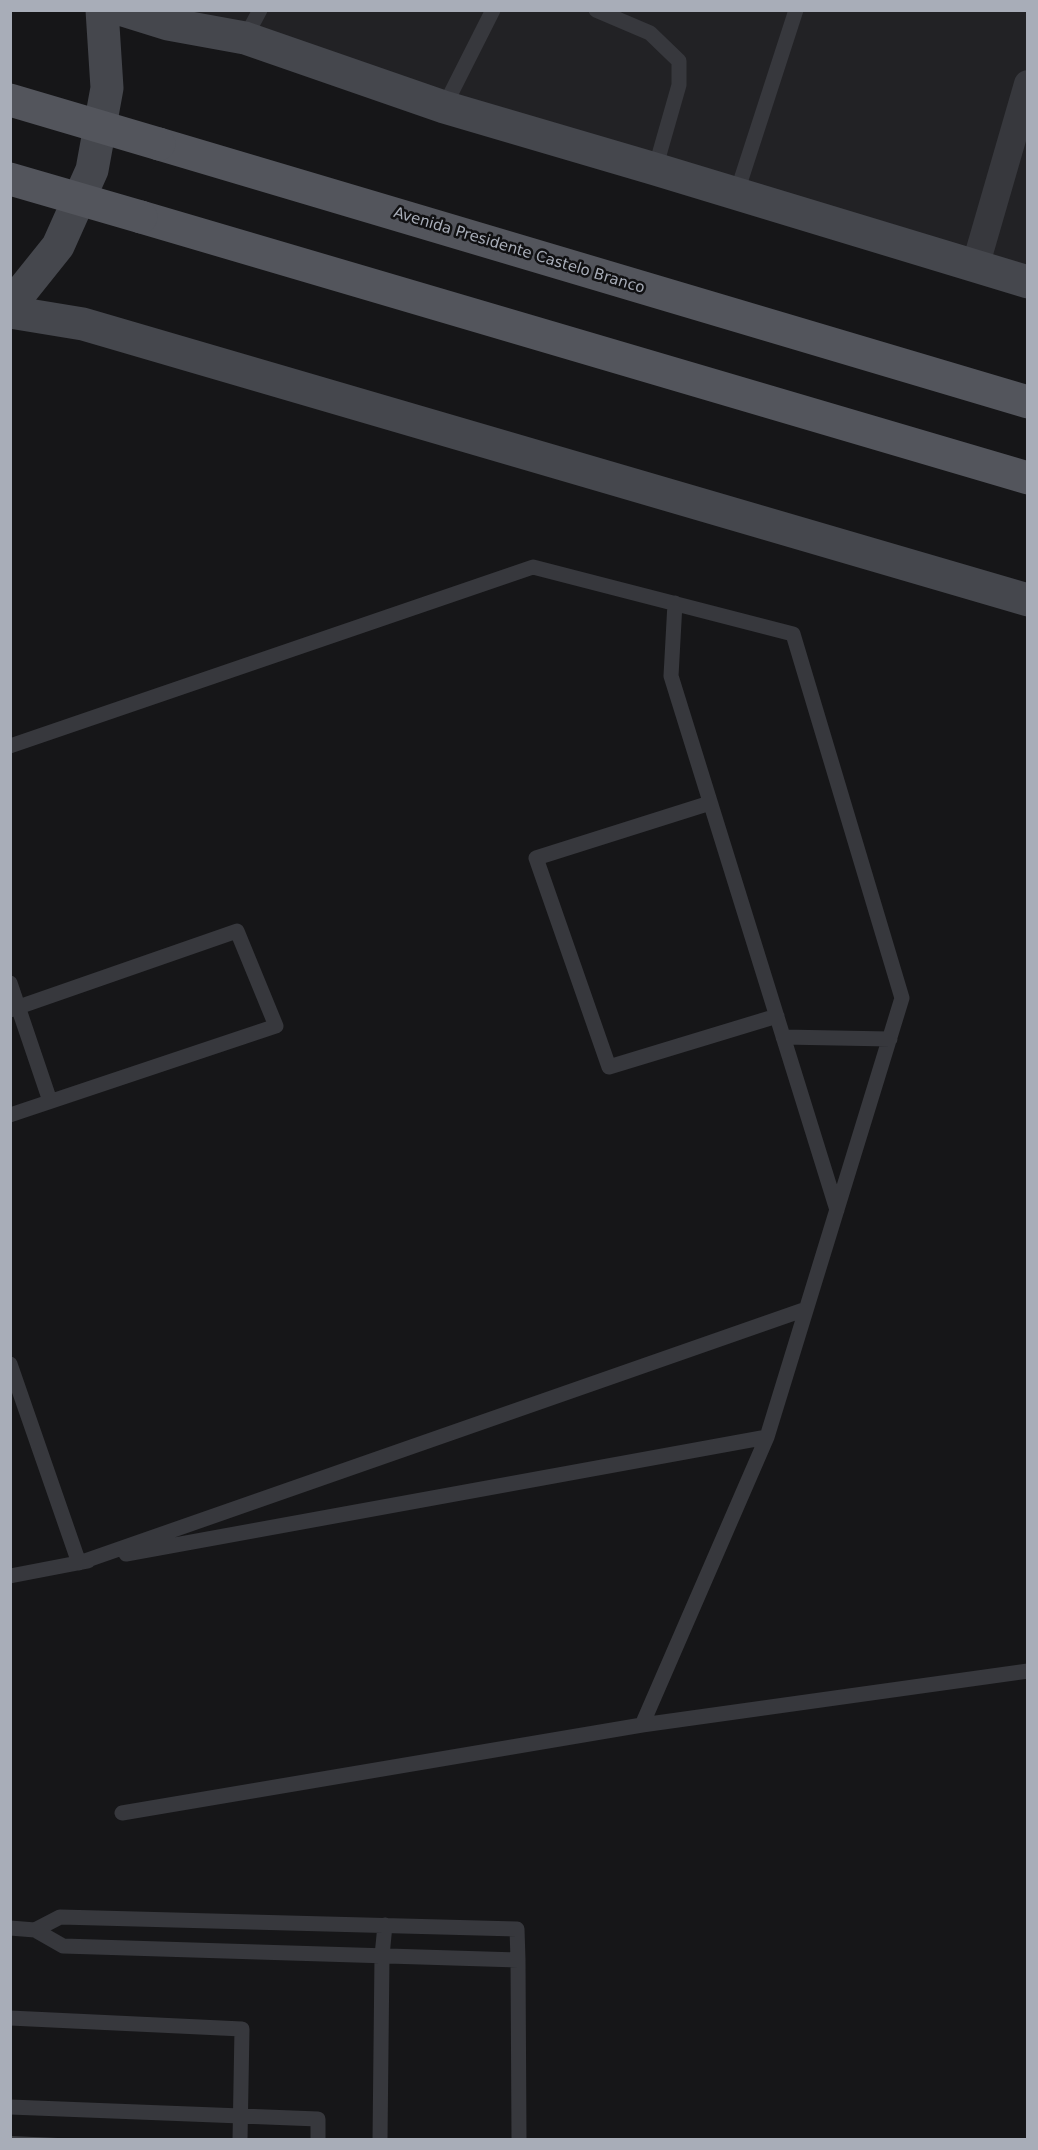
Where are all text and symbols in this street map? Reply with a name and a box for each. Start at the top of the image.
street label: Avenida Presidente Castelo Branco [391,204,647,298]

